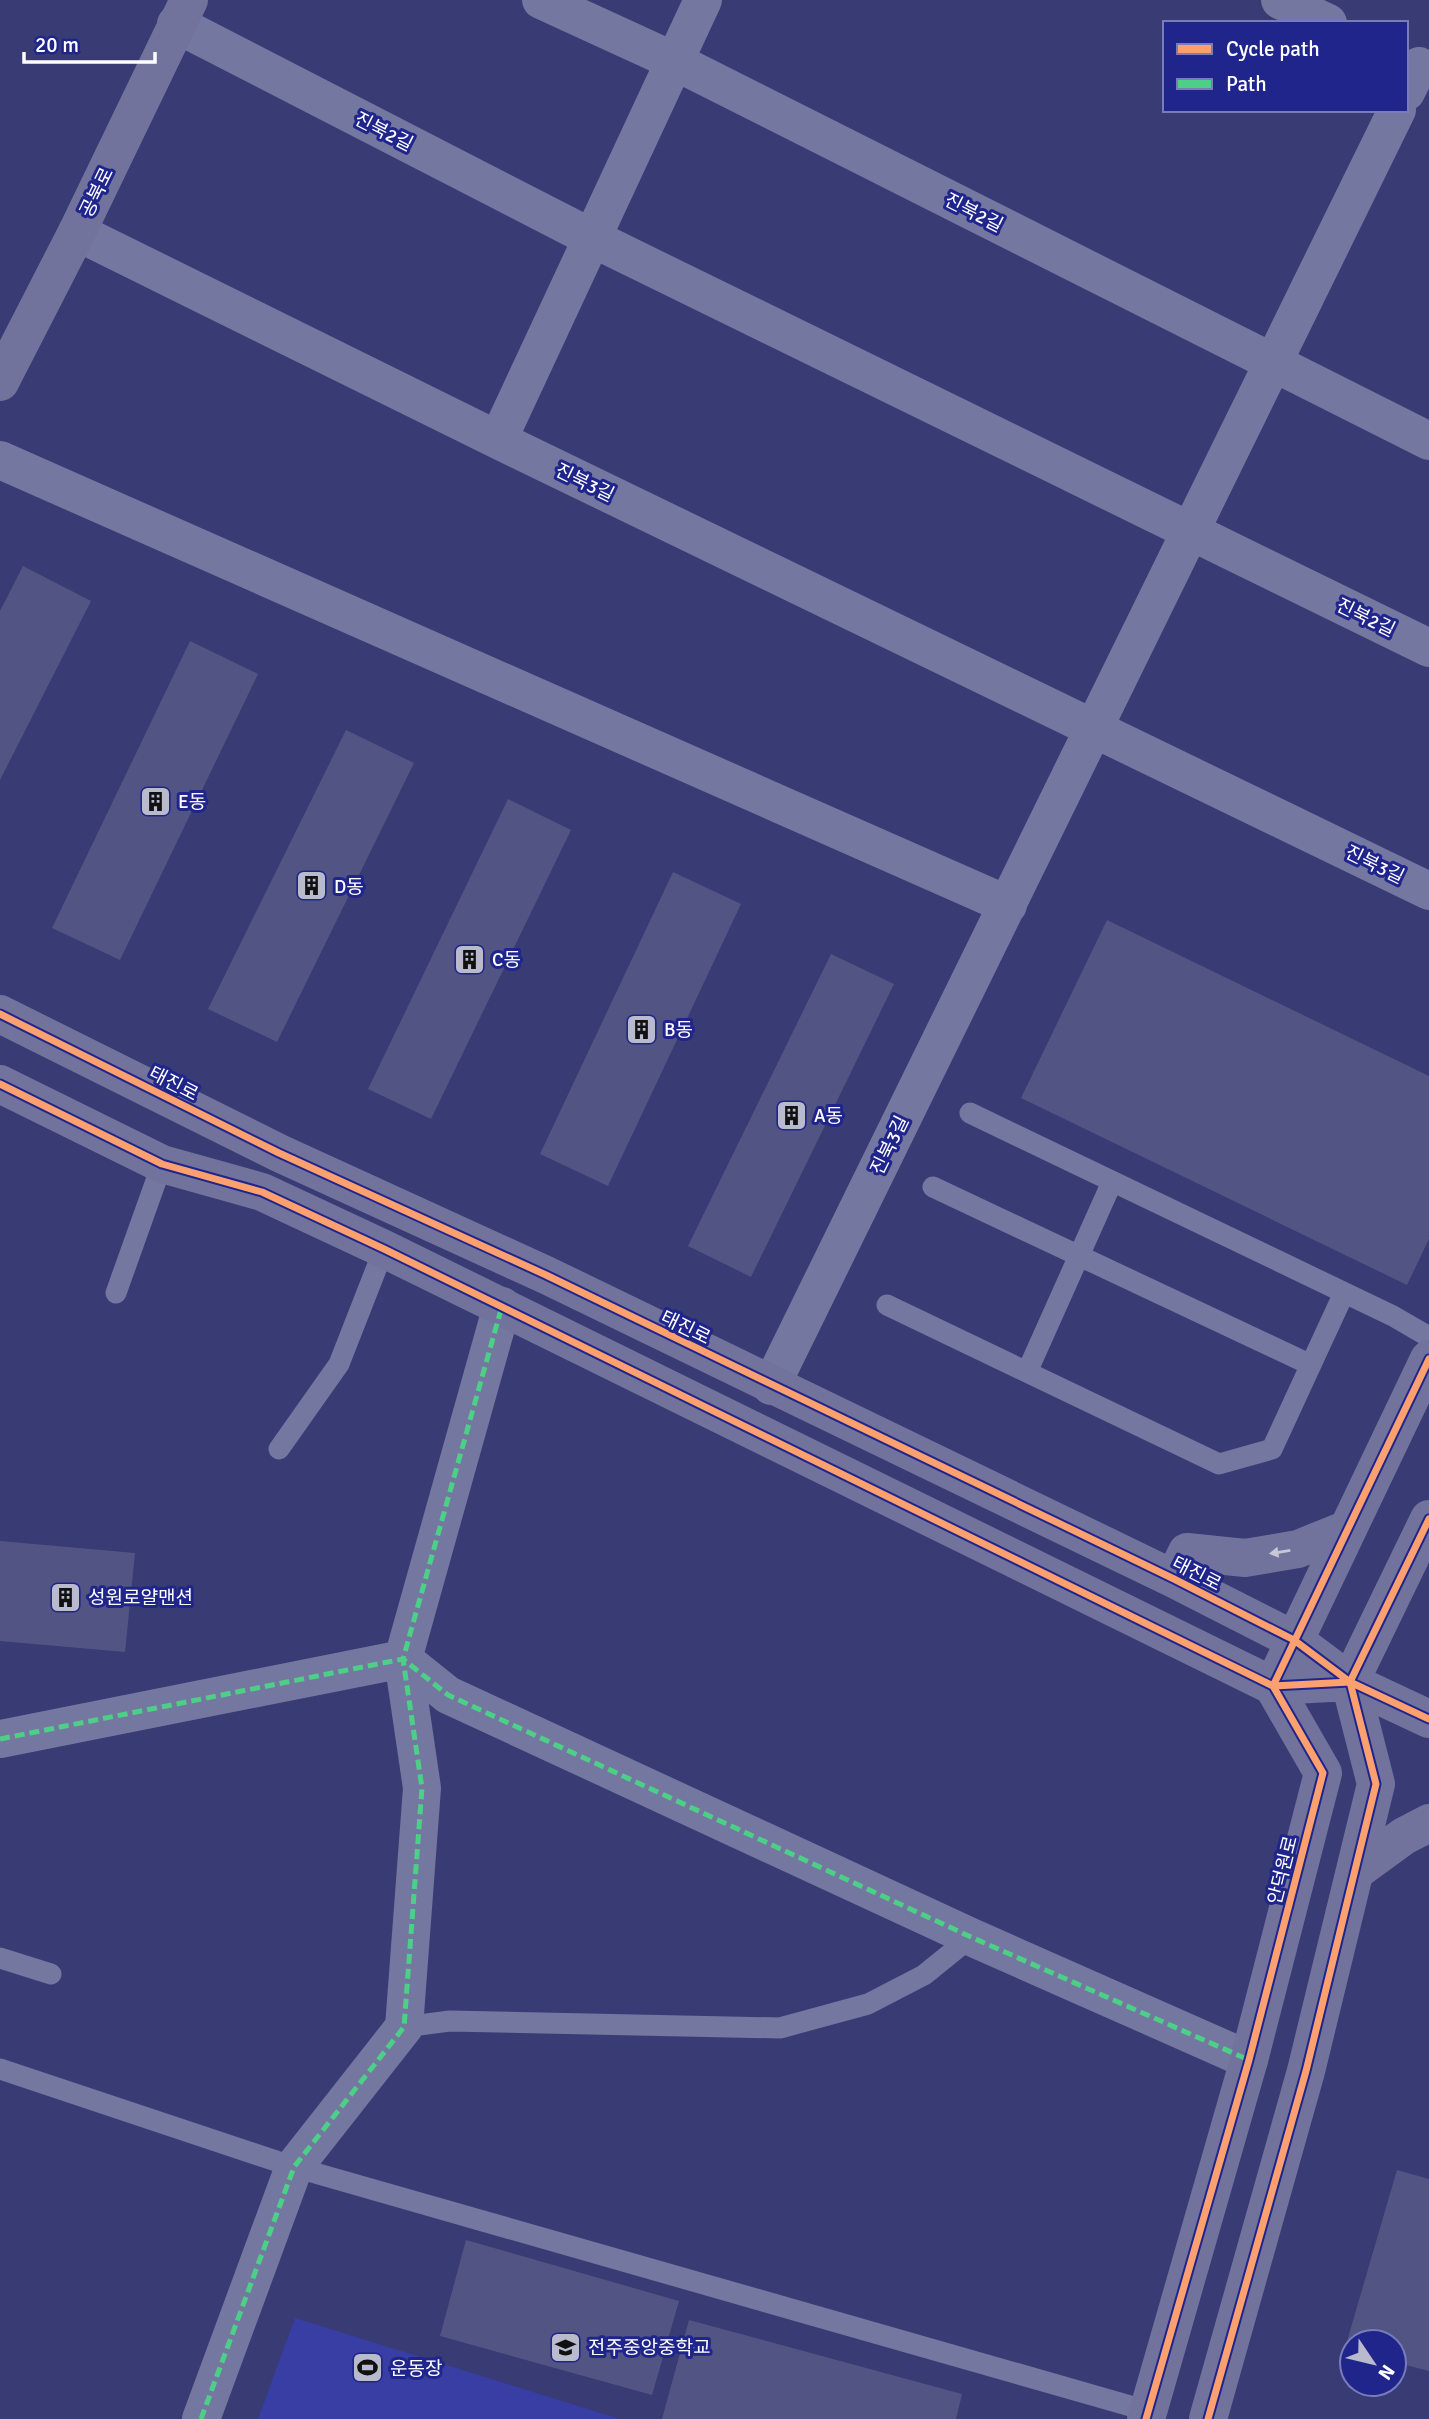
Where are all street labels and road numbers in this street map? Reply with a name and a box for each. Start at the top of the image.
street label: 진북2길 [350,107,417,157]
street label: 공북로 [75,164,119,221]
street label: 진북2길 [940,188,1007,238]
street label: 진북3길 [551,458,618,507]
street label: 진북2길 [1332,593,1399,642]
street label: 진북3길 [1341,840,1408,889]
street label: 태진로 [145,1061,202,1106]
street label: 진북3길 [865,1112,914,1179]
street label: 태진로 [657,1306,714,1350]
street label: 태진로 [1168,1551,1225,1596]
street label: 안덕원로 [1263,1833,1303,1907]

